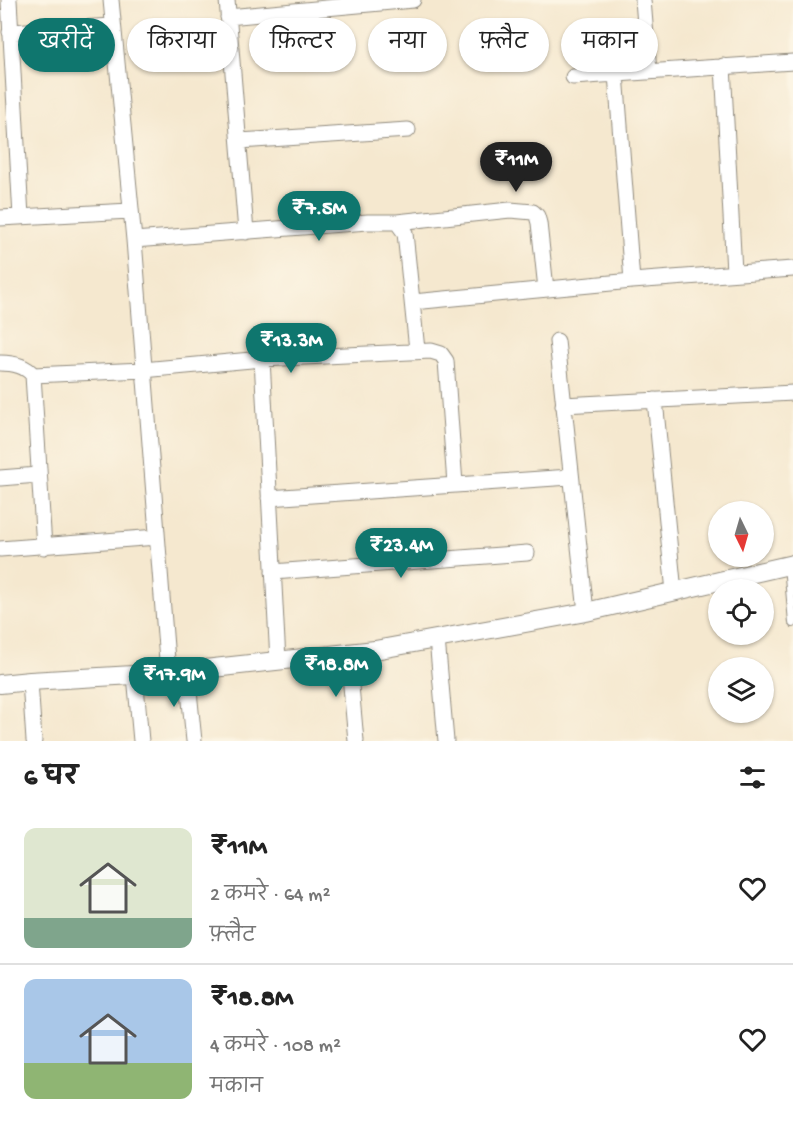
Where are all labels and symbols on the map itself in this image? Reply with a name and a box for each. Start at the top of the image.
pin: ₹11M [480,142,552,193]
pin: ₹7.5M [277,191,361,242]
pin: ₹13.3M [242,323,340,374]
north arrow [708,501,774,567]
pin: ₹23.4M [352,528,450,579]
pin: ₹18.8M [287,647,385,698]
pin: ₹17.9M [125,657,223,708]

